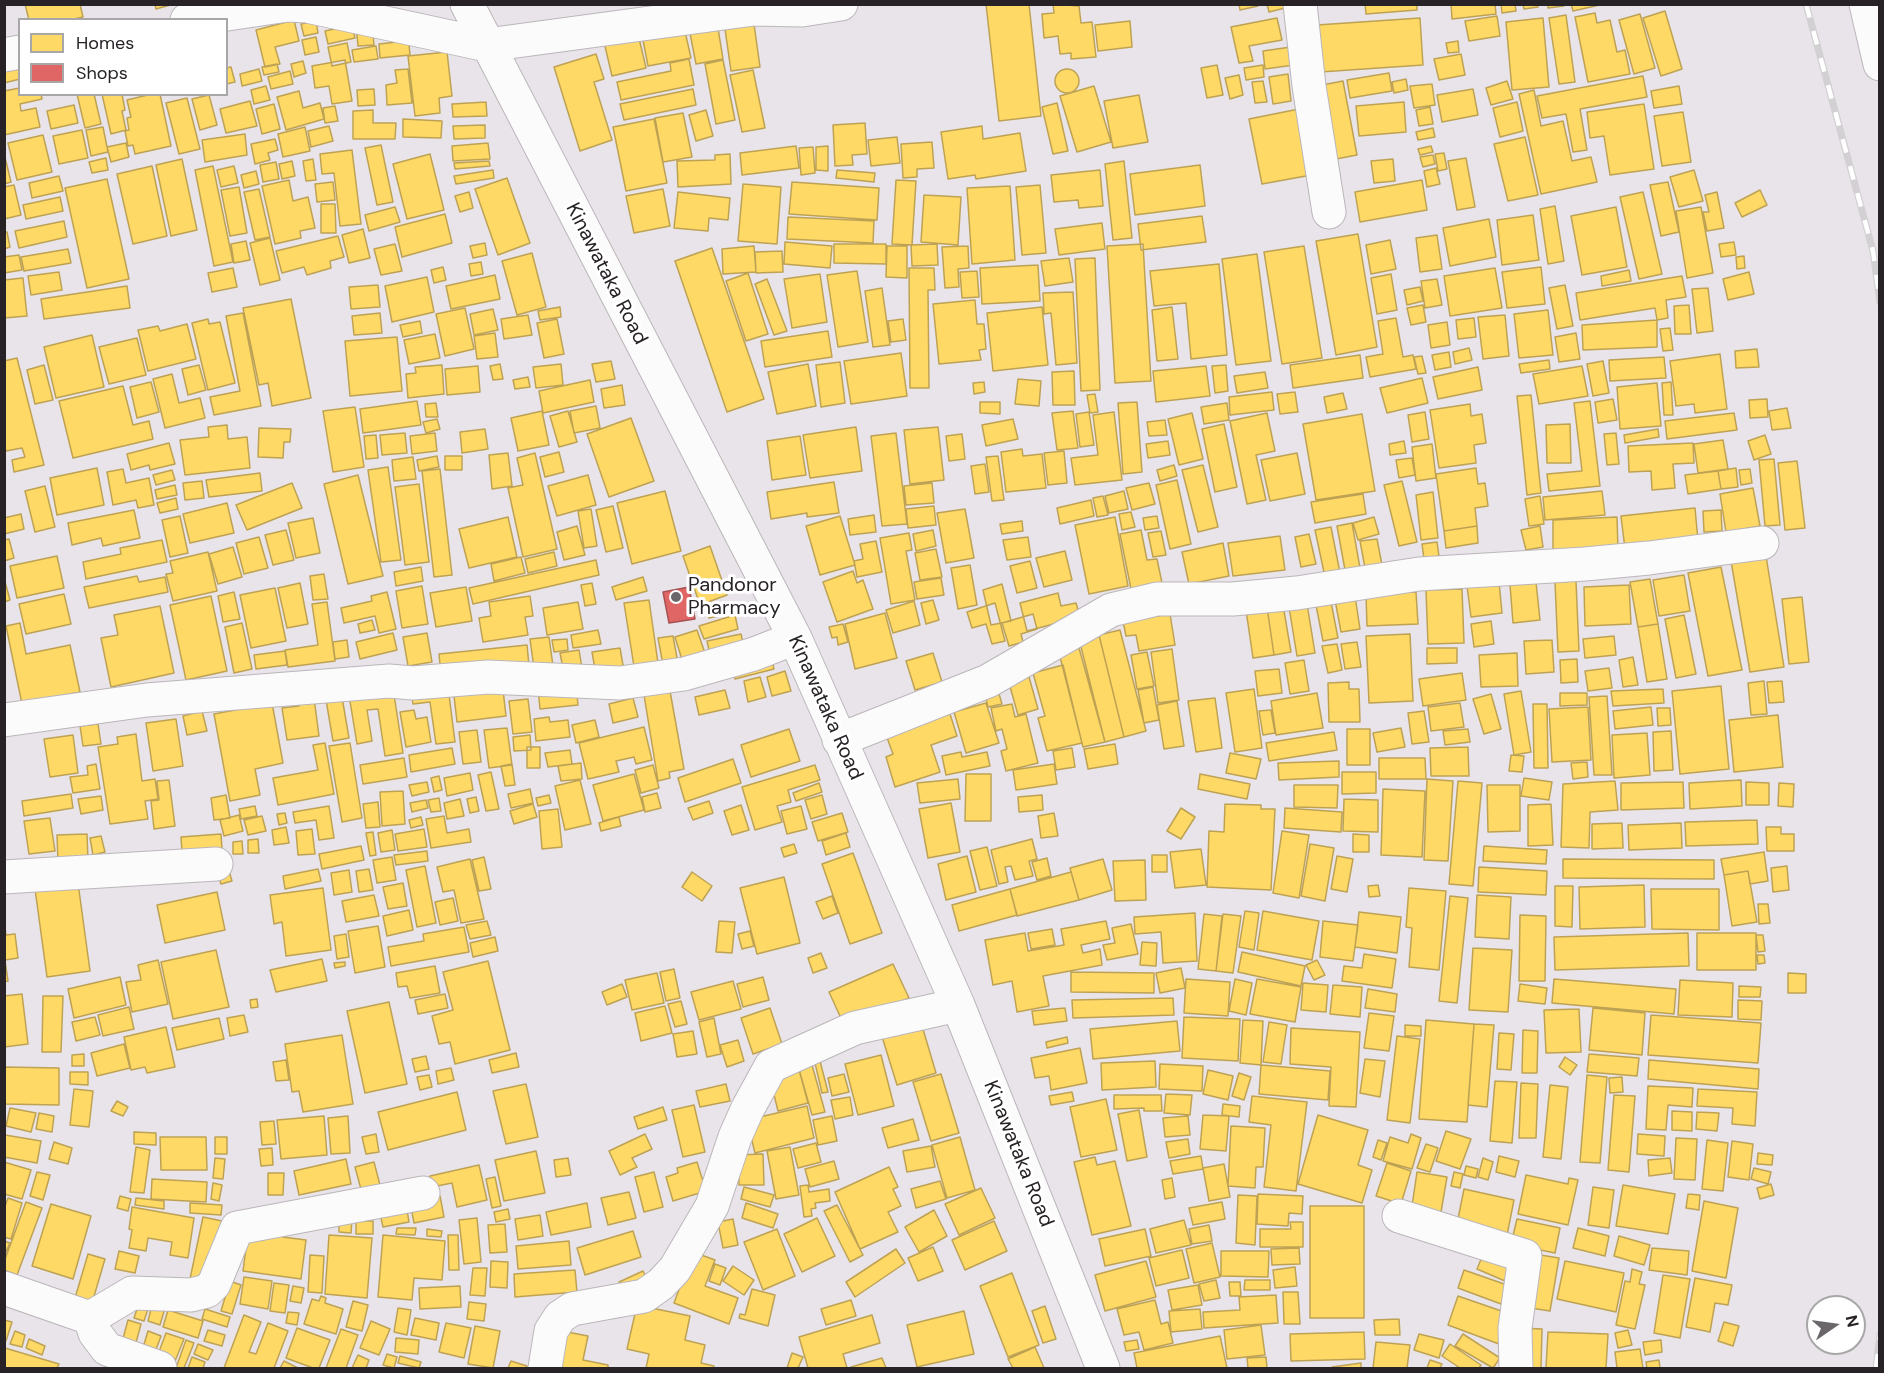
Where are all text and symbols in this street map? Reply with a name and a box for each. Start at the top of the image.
legend [18,18,228,96]
text: Homes [76,31,134,55]
text: Shops [76,61,128,85]
street label: Kinawataka Road [560,199,652,349]
place label: Pandonor Pharmacy [688,574,781,621]
marker: Pandonor Pharmacy [669,590,683,604]
street label: Kinawataka Road [782,632,868,784]
street label: Kinawataka Road [978,1077,1058,1231]
north arrow [1806,1295,1866,1355]
text: N [1841,1313,1864,1329]

